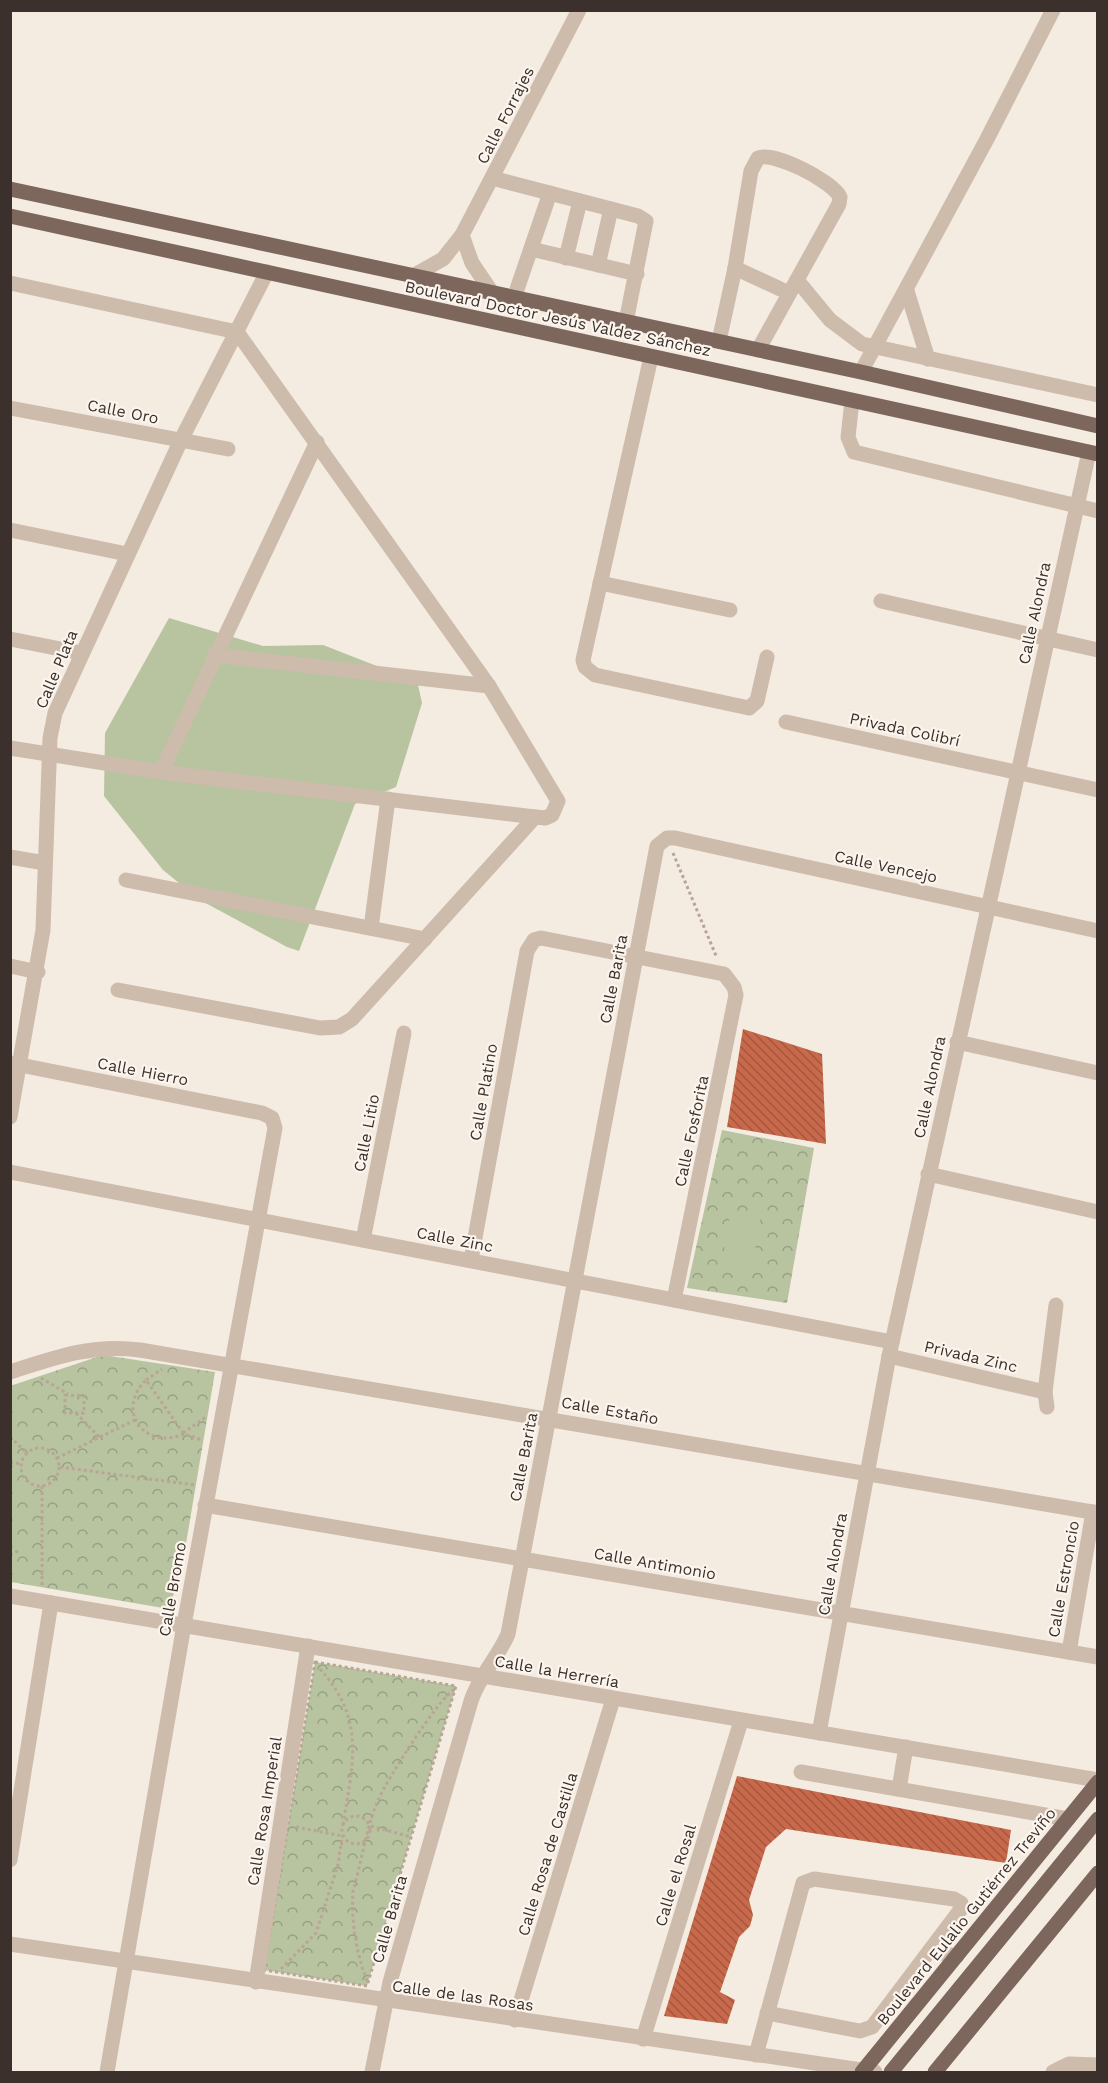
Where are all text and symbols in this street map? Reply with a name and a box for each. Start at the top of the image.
street label: Calle Forrajes [473,63,538,167]
street label: Boulevard Doctor Jesús Valdez Sánchez [403,277,713,360]
street label: Calle Oro [86,395,160,428]
street label: Calle Alondra [1014,560,1055,666]
street label: Calle Plata [31,627,82,711]
street label: Privada Colibrí [848,709,962,750]
street label: Calle Vencejo [833,846,939,887]
street label: Calle Barita [596,933,631,1025]
street label: Calle Alondra [909,1034,950,1140]
street label: Calle Platino [466,1042,501,1142]
street label: Calle Hierro [96,1053,190,1090]
street label: Calle Fosforita [670,1074,713,1189]
street label: Calle Litio [350,1093,383,1174]
street label: Calle Zinc [415,1223,495,1256]
street label: Privada Zinc [922,1337,1019,1376]
street label: Calle Estaño [560,1393,660,1428]
street label: Calle Barita [506,1411,541,1503]
street label: Calle Alondra [814,1511,851,1617]
street label: Calle Estroncio [1044,1519,1083,1639]
street label: Calle Bromo [155,1540,190,1638]
street label: Calle Antimonio [592,1543,718,1584]
street label: Calle la Herrería [493,1651,621,1692]
street label: Calle Rosa Imperial [243,1735,286,1887]
street label: Calle Rosa de Castilla [514,1770,581,1938]
street label: Boulevard Eulalio Gutiérrez Treviño [873,1804,1060,2029]
street label: Calle el Rosal [651,1822,700,1929]
street label: Calle Barita [368,1873,411,1965]
street label: Calle de las Rosas [391,1976,535,2015]

